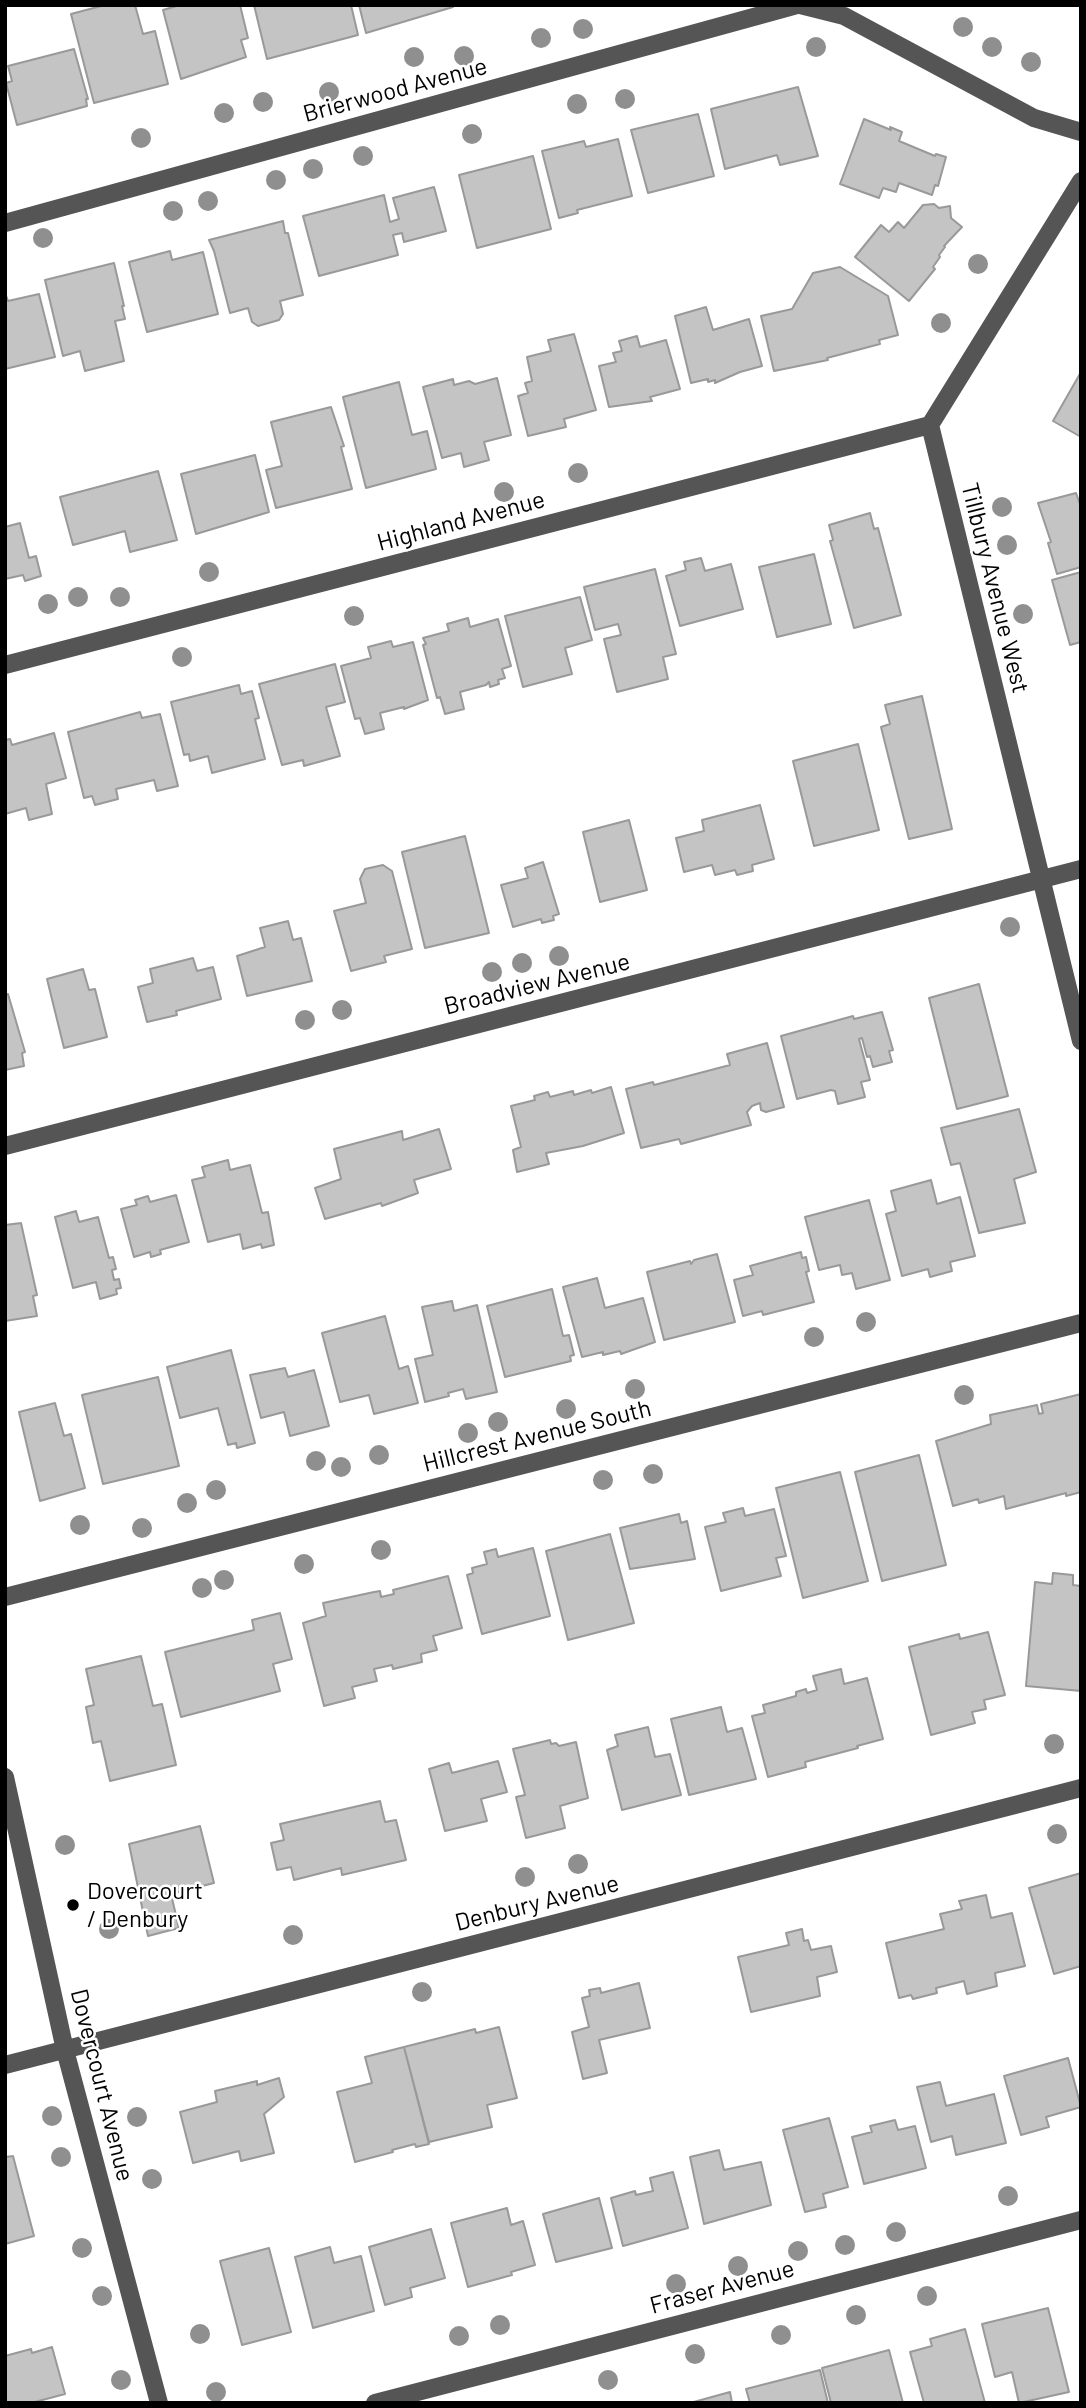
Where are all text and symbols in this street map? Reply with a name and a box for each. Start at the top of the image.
street label: Brierwood Avenue [300,52,490,128]
street label: Tillbury Avenue West [955,480,1035,696]
street label: Highland Avenue [374,485,548,557]
street label: Broadview Avenue [441,947,633,1021]
street label: Hillcrest Avenue South [420,1394,654,1478]
street label: Denbury Avenue [452,1869,622,1937]
place label: Dovercourt / Denbury [87,1877,203,1933]
marker: Dovercourt / Denbury [65,1897,81,1913]
street label: Dovercourt Avenue [64,1986,140,2184]
street label: Fraser Avenue [647,2254,797,2320]

